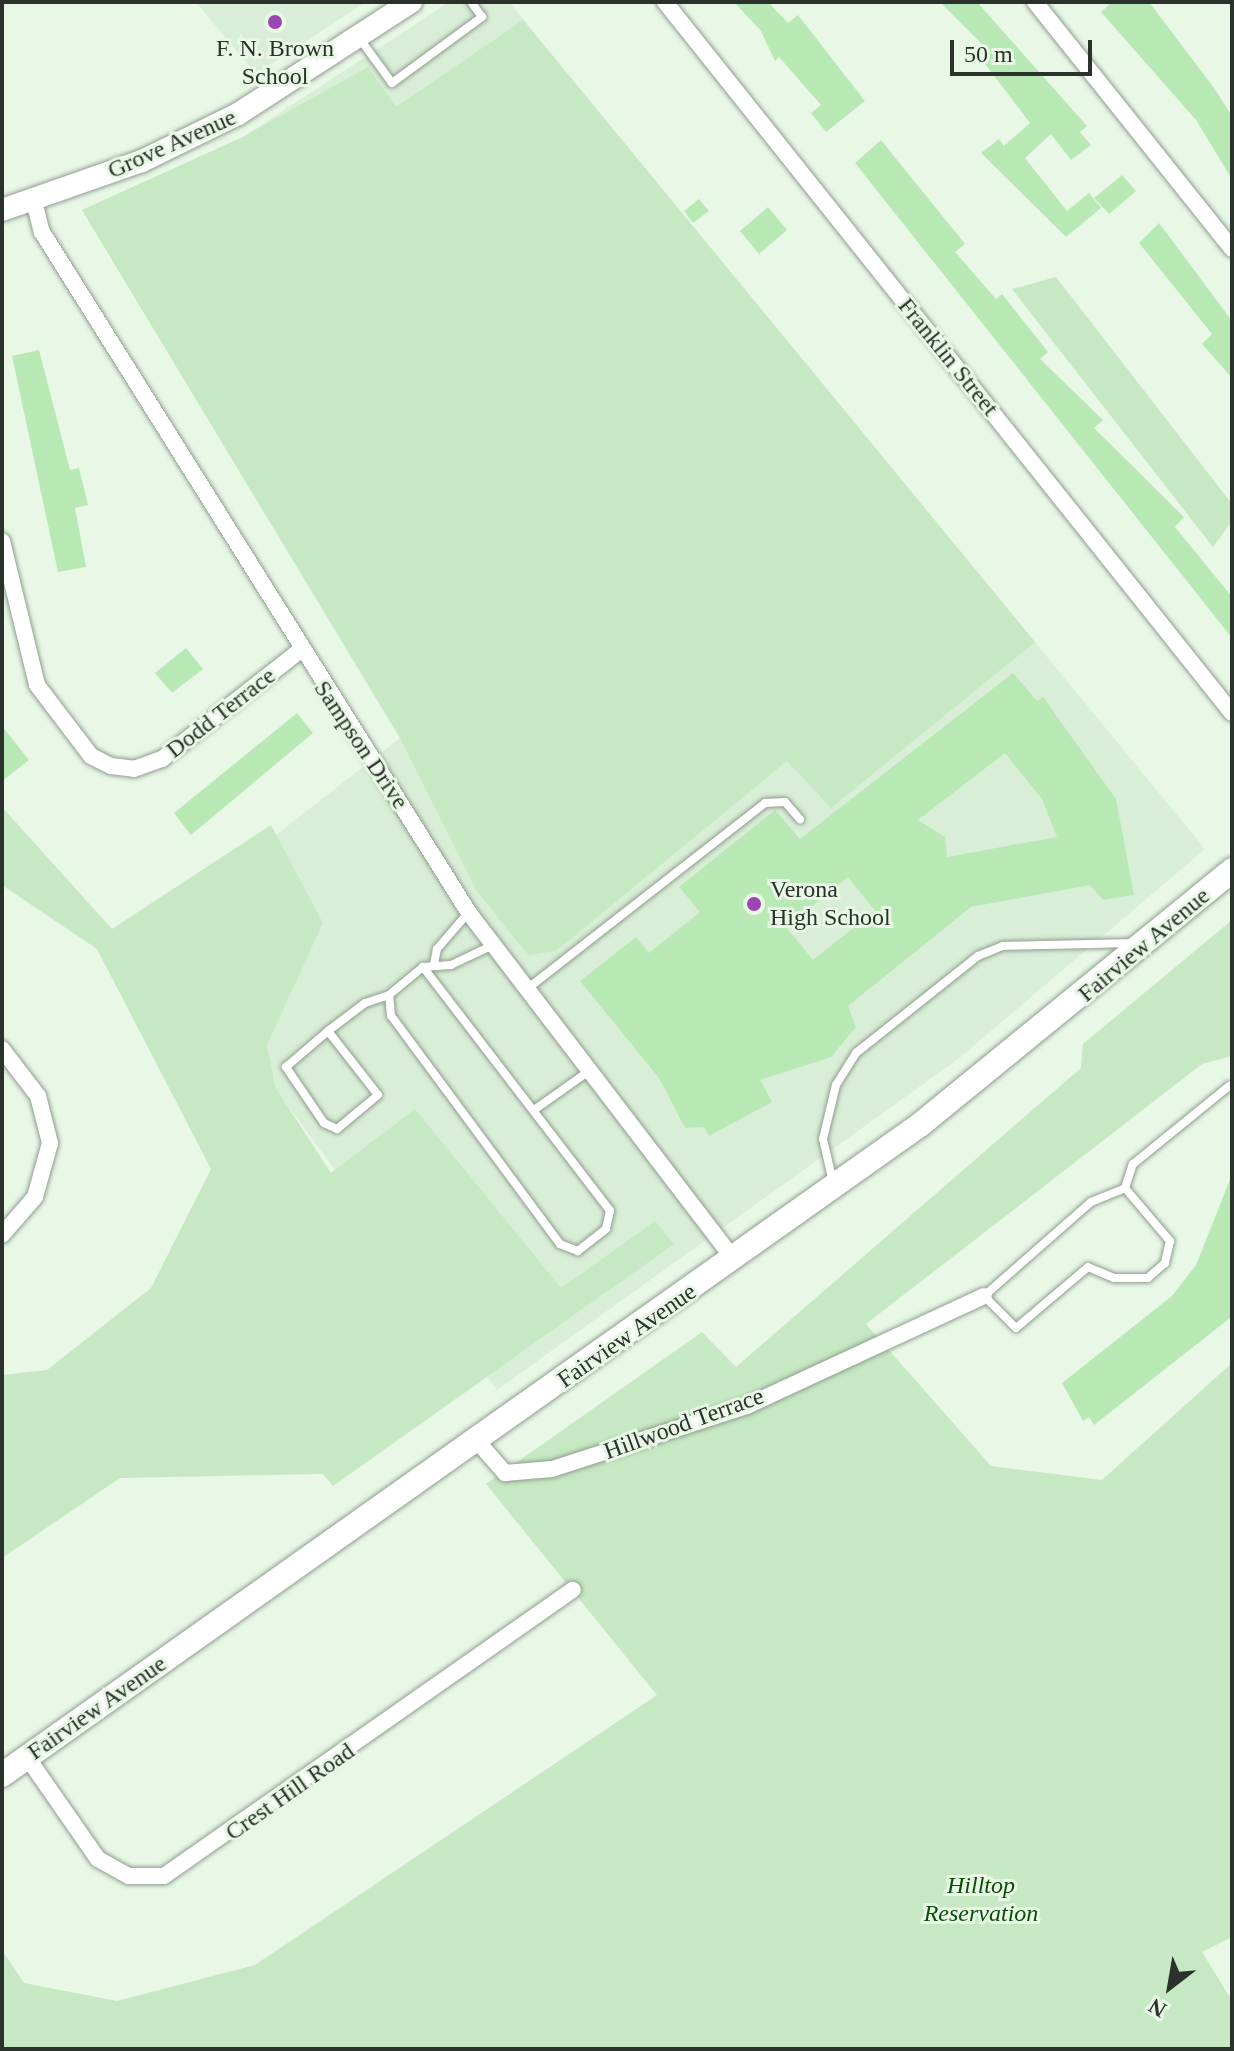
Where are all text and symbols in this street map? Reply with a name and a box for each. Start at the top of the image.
marker: F. N. Brown School [266,13,284,31]
scale bar [954,24,1096,74]
place label: F. N. Brown School [216,35,334,91]
text: 50 m [964,41,1013,67]
street label: Grove Avenue [103,103,241,185]
street label: Franklin Street [892,292,1004,422]
street label: Dodd Terrace [161,661,281,765]
street label: Sampson Drive [307,675,415,815]
place label: Verona High School [770,876,891,932]
street label: Fairview Avenue [1072,881,1216,1009]
marker: Verona High School [745,895,763,913]
street label: Fairview Avenue [552,1277,702,1395]
street label: Hillwood Terrace [600,1382,768,1466]
street label: Fairview Avenue [22,1649,172,1767]
street label: Crest Hill Road [220,1737,360,1847]
park label: Hilltop Reservation [924,1872,1038,1928]
north arrow [1130,1947,1210,2027]
text: N [1144,1993,1171,2023]

